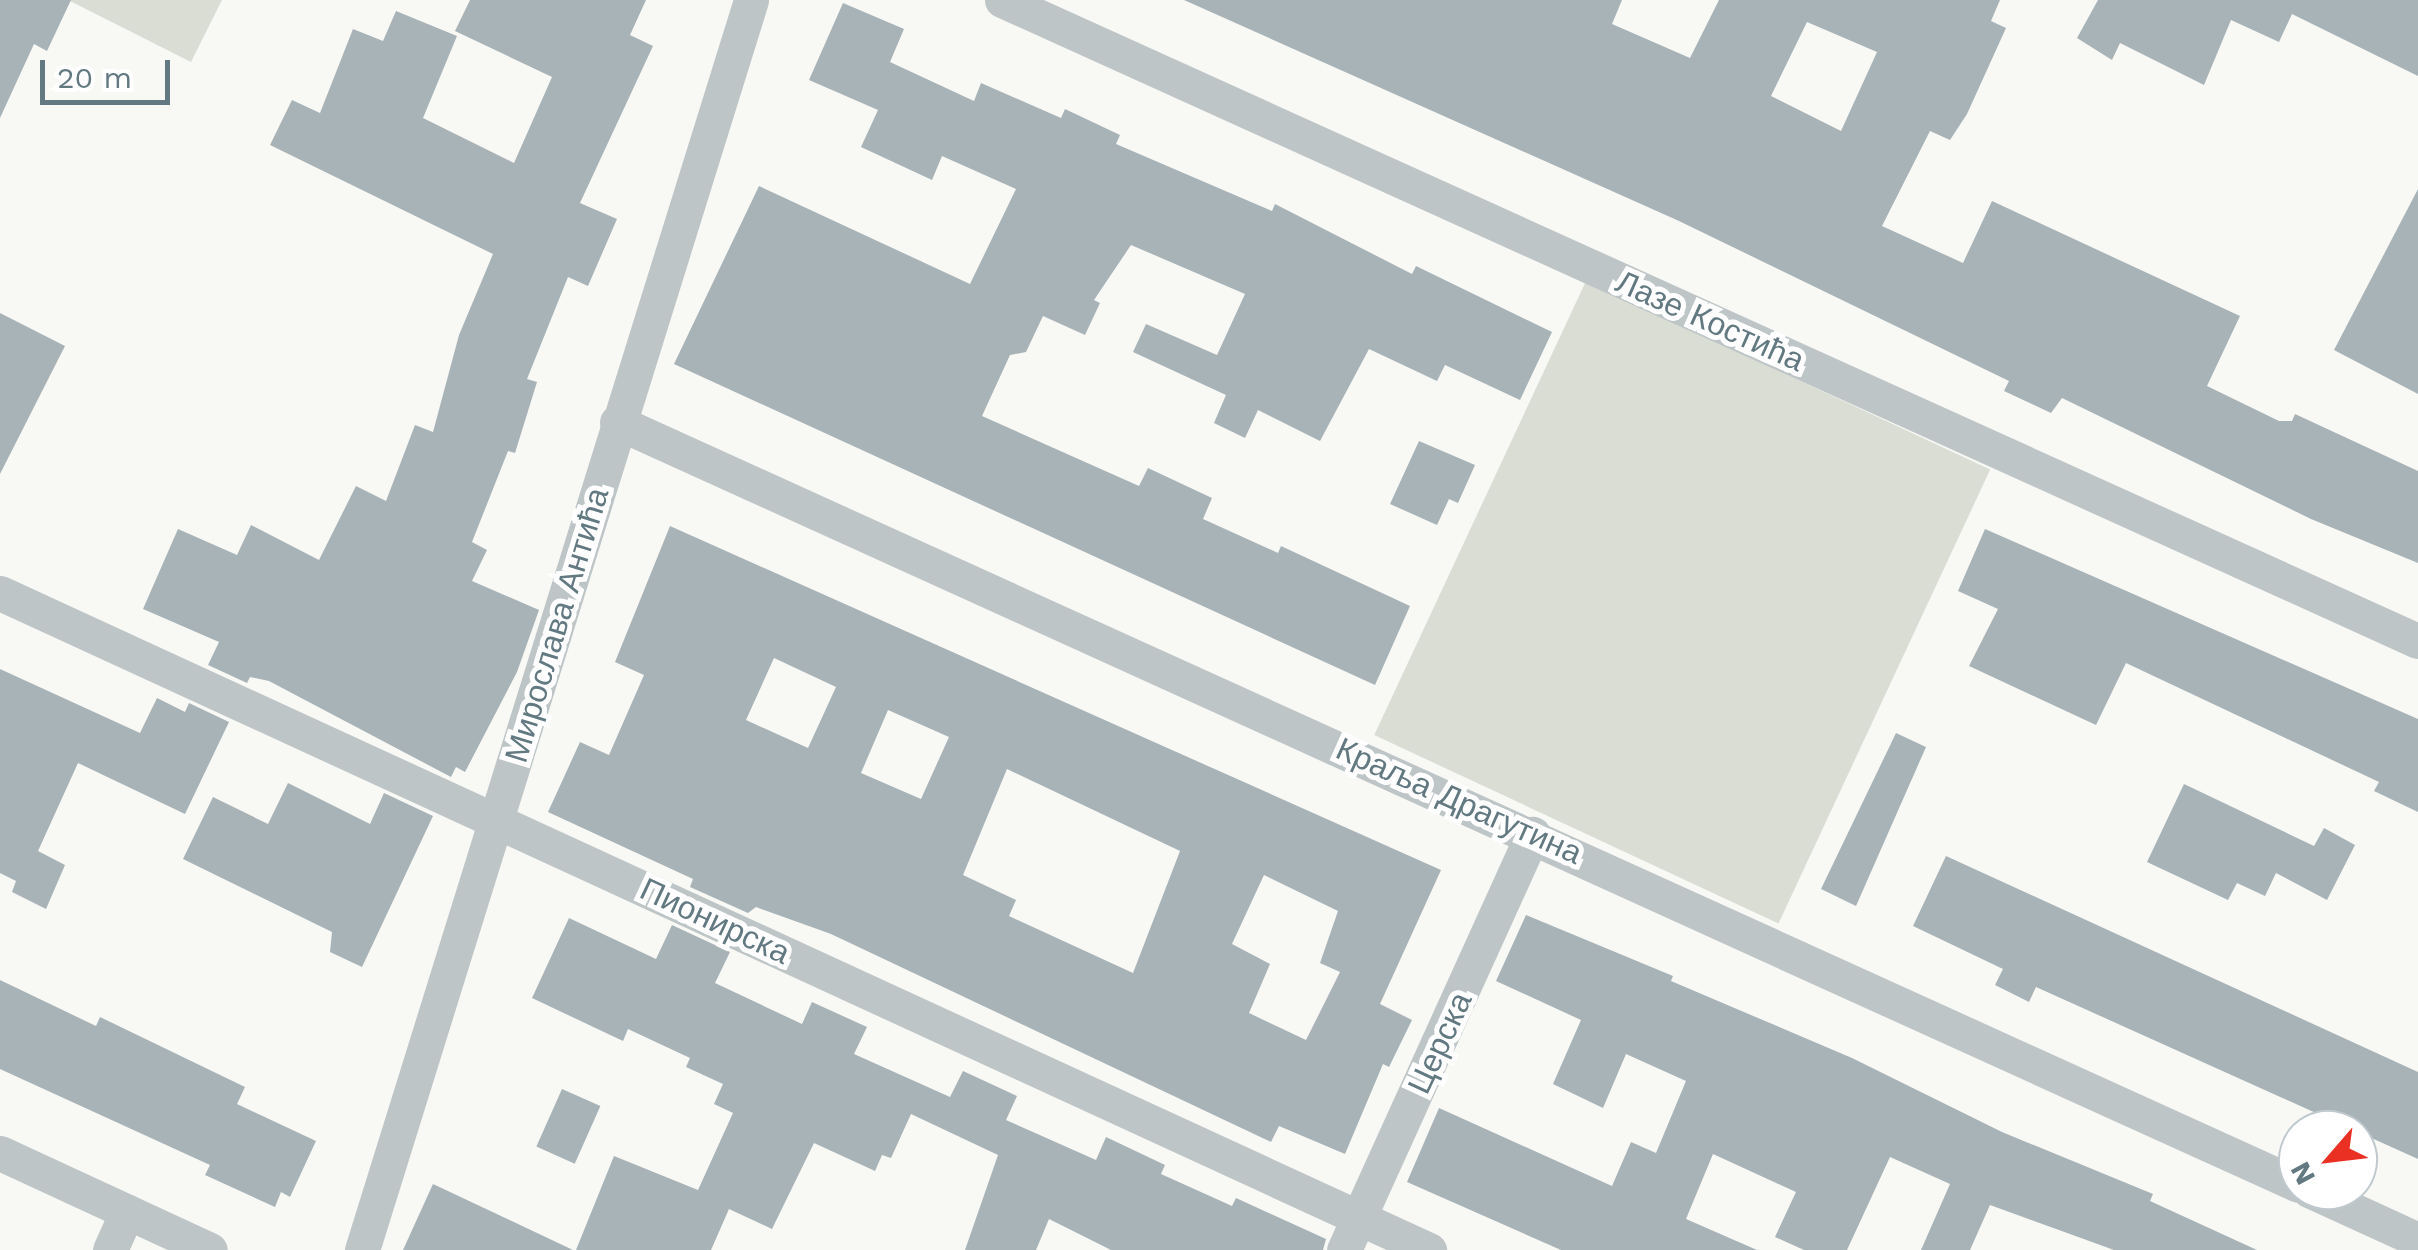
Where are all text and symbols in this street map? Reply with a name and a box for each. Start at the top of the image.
scale bar [45,40,175,102]
text: 20 m [57,60,132,95]
street label: Лазе Костића [1610,262,1810,380]
street label: Мирослава Антића [497,483,617,767]
street label: Краља Драгутина [1330,730,1588,872]
street label: Пионирска [634,870,796,972]
street label: Церска [1400,986,1480,1100]
north arrow [2278,1110,2378,1210]
text: N [2283,1156,2322,1190]

